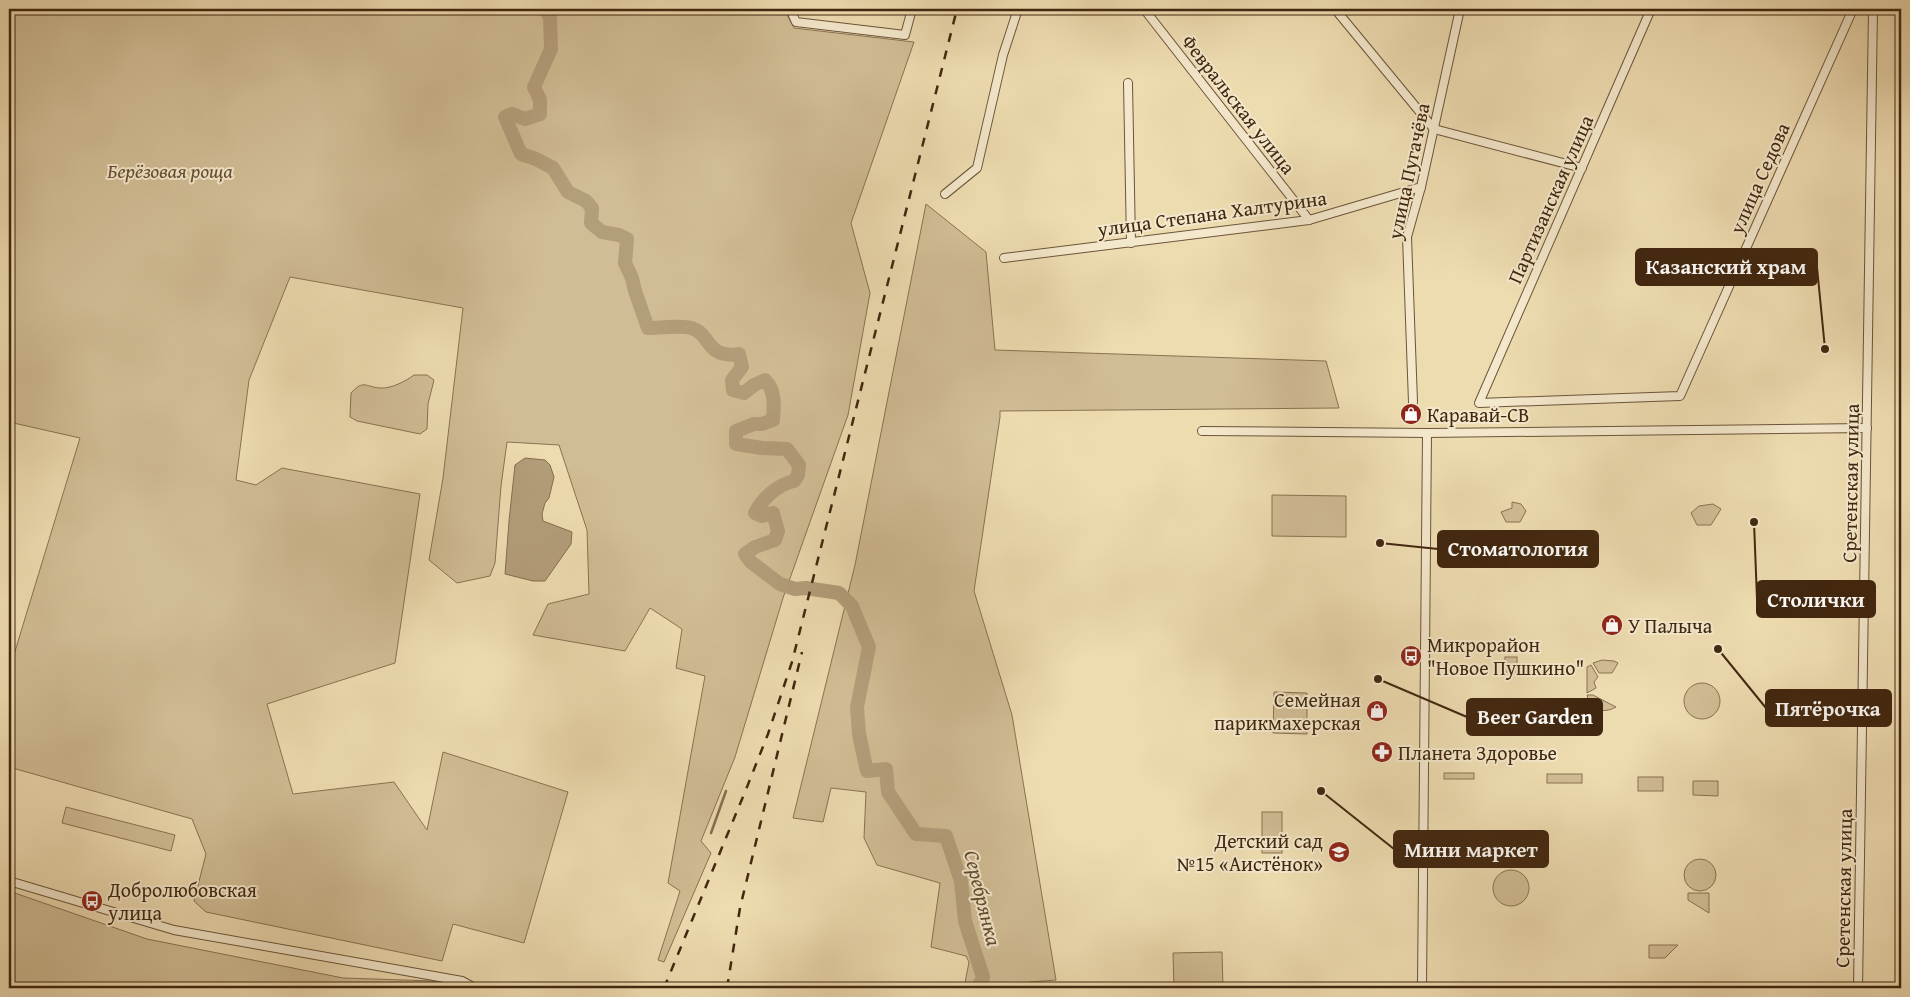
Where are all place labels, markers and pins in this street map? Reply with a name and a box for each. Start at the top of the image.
callout: Казанский храм [1636,249,1817,285]
place label: Каравай-СВ [1427,400,1529,429]
shop icon: Каравай-СВ [1399,402,1423,426]
callout: Стоматология [1438,531,1598,567]
callout: Столички [1757,581,1875,617]
place label: У Палыча [1628,611,1713,640]
shop icon: У Палыча [1600,613,1624,637]
place label: Микрорайон "Новое Пушкино" [1427,630,1584,682]
bus stop icon: Микрорайон "Новое Пушкино" [1399,644,1423,668]
place label: Семейная парикмахерская [1214,685,1361,737]
callout: Пятёрочка [1766,690,1891,726]
shop icon: Семейная парикмахерская [1365,699,1389,723]
callout: Beer Garden [1467,699,1602,735]
place label: Планета Здоровье [1398,738,1557,767]
pharmacy icon: Планета Здоровье [1370,740,1394,764]
place label: Детский сад №15 «Аистёнок» [1176,826,1323,878]
callout: Мини маркет [1394,831,1548,867]
school or university icon: Детский сад №15 «Аистёнок» [1327,840,1351,864]
place label: Добролюбовская улица [107,875,257,927]
bus stop icon: Добролюбовская улица [80,889,104,913]

